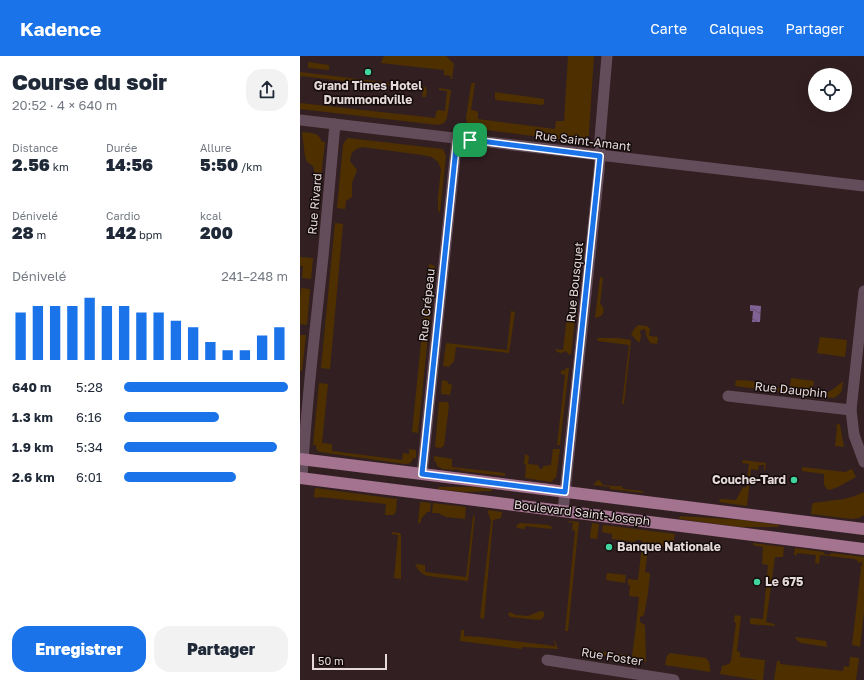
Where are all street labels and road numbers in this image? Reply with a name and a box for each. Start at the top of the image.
street label: Rue Saint-Amant [534,127,632,154]
street label: Rue Rivard [304,173,325,235]
street label: Rue Bousquet [563,241,586,323]
street label: Rue Crépeau [415,268,438,342]
street label: Rue Dauphin [754,378,828,401]
street label: Boulevard Saint-Joseph [513,497,651,528]
street label: Rue Foster [580,644,644,669]

